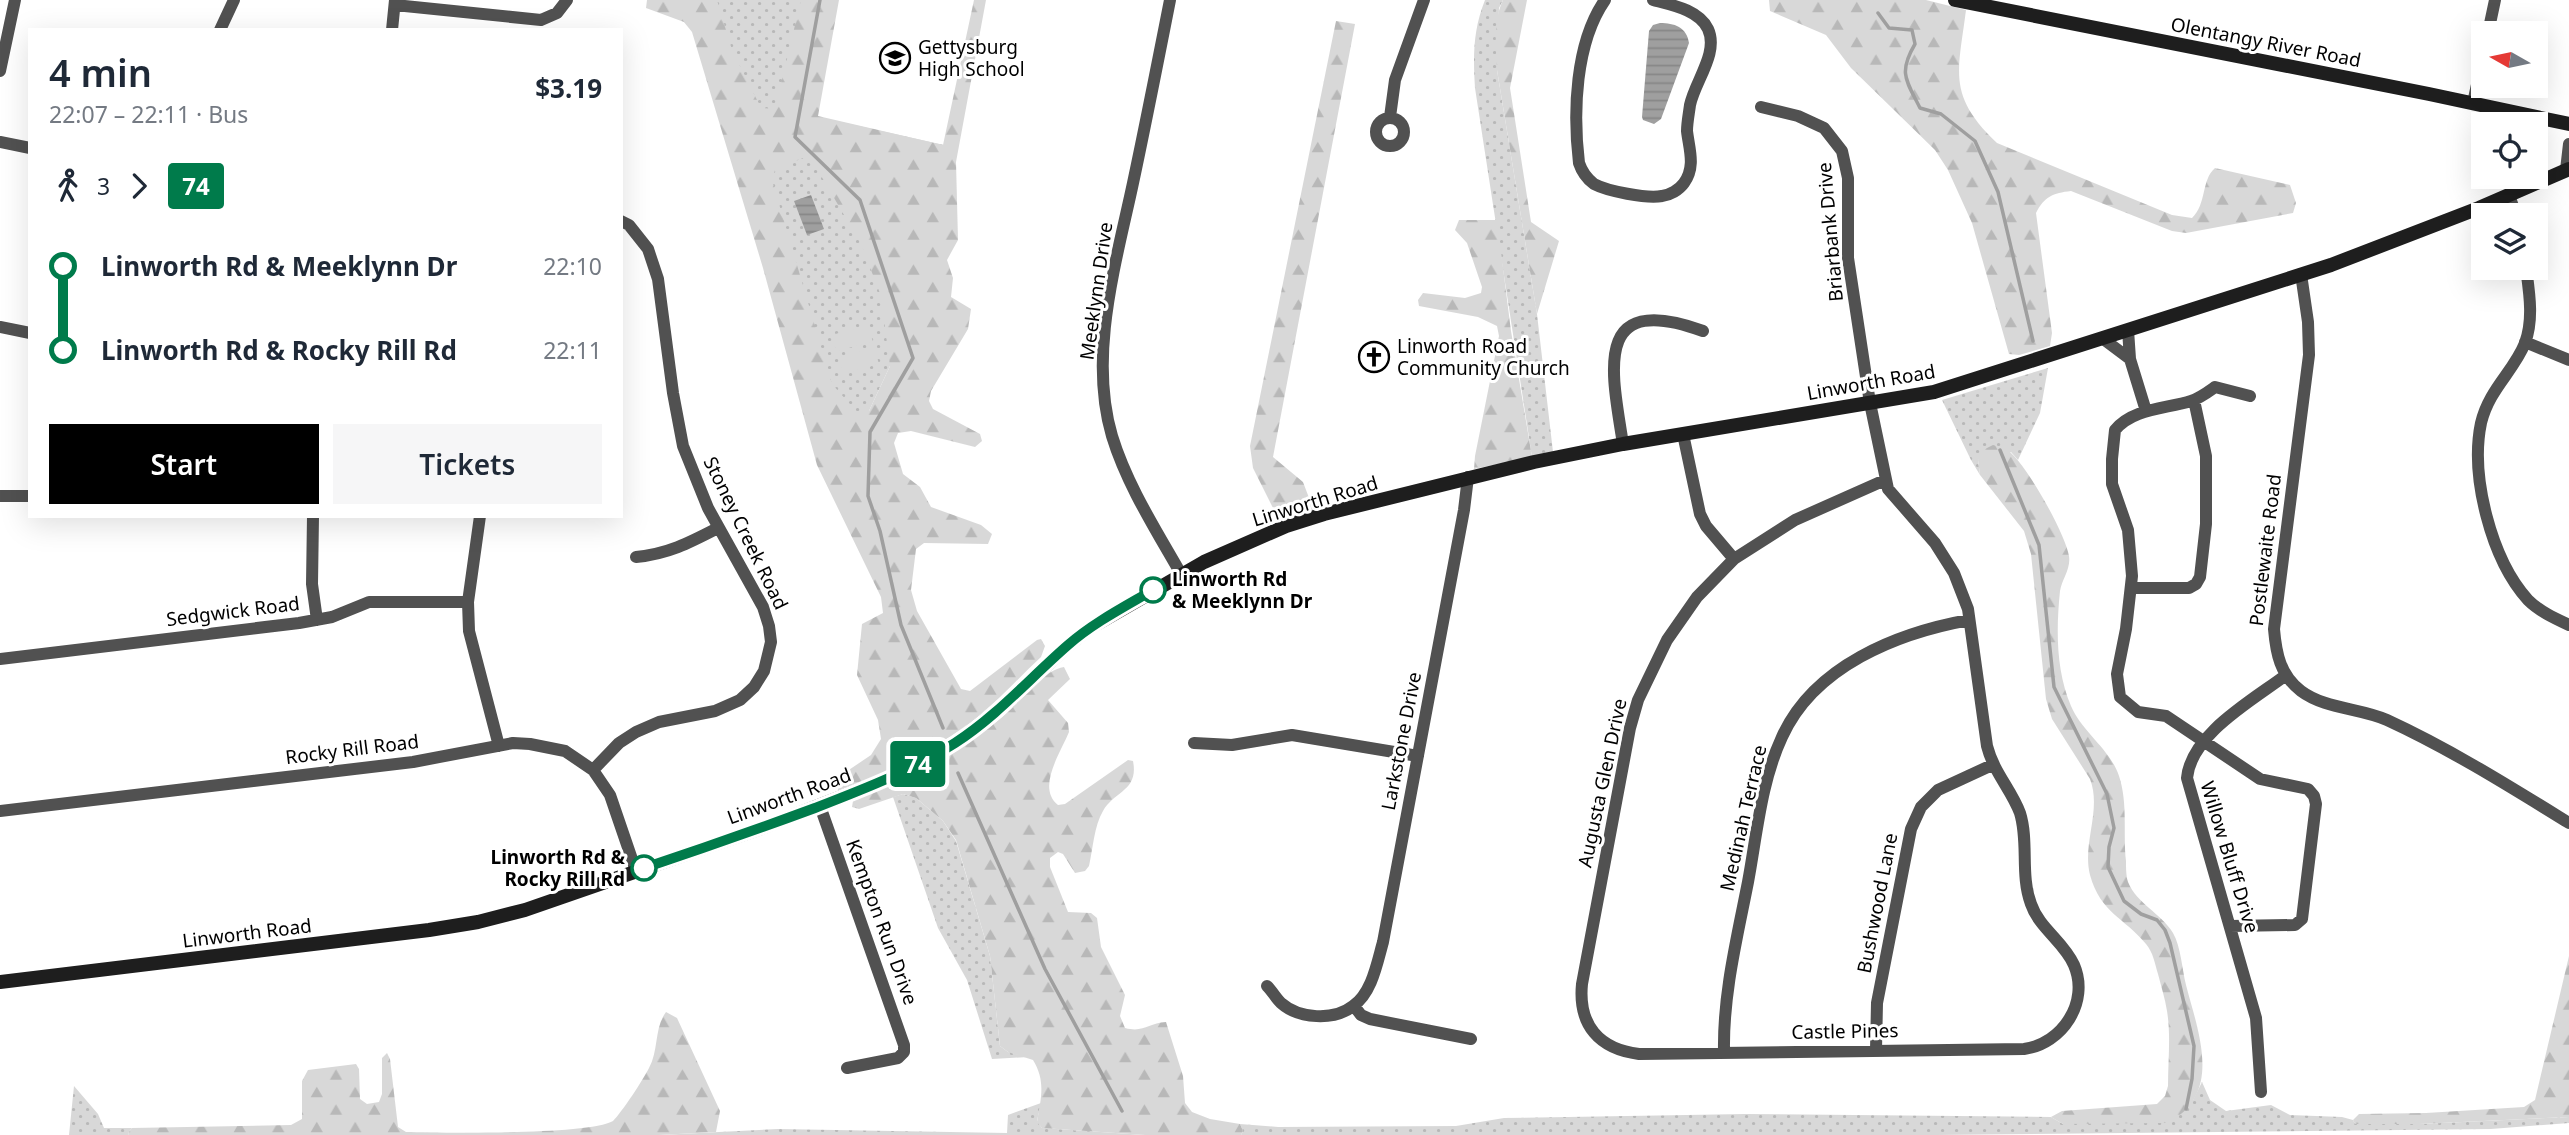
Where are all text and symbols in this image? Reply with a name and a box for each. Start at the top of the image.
street label: Olentangy River Road [2169,11,2363,73]
north arrow [2471,21,2548,98]
map controls [2471,21,2548,280]
place label: Gettysburg High School [918,34,1025,82]
school or university icon: Gettysburg High School [878,41,912,75]
text: 4 min [49,46,152,98]
text: $3.19 [535,70,602,106]
text: 22:07 – 22:11 · Bus [49,98,248,130]
button: locate [2471,112,2548,189]
street label: Briarbank Drive [1811,161,1849,303]
icon: walk [49,167,87,205]
icon: forward [120,167,158,205]
text: 74 [182,169,210,202]
text: 3 [97,170,110,202]
button: layers [2471,203,2548,280]
street label: Meeklynn Drive [1073,220,1119,362]
text: Linworth Rd & Meeklynn Dr [101,248,457,284]
text: 22:10 [543,250,602,282]
text: Linworth Rd & Rocky Rill Rd [101,332,457,368]
place label: Linworth Road Community Church [1397,333,1570,381]
text: 22:11 [543,334,602,366]
church icon: Linworth Road Community Church [1357,340,1391,374]
street label: Linworth Road [1805,358,1937,406]
button: Start [49,424,319,504]
button: Tickets [333,424,602,504]
street label: Stoney Creek Road [698,452,794,614]
street label: Linworth Road [1249,470,1381,532]
street label: Postlewaite Road [2243,473,2287,627]
place label: Linworth Rd & Meeklynn Dr [1172,566,1313,614]
marker: Linworth Rd & Meeklynn Dr [1140,577,1166,603]
street label: Sedgwick Road [165,590,301,632]
street label: Larkstone Drive [1375,670,1427,812]
street label: Augusta Glen Drive [1571,696,1633,870]
street label: Rocky Rill Road [284,728,420,770]
line badge: 74 [886,741,950,787]
street label: Medinah Terrace [1714,742,1772,894]
text: 74 [904,747,932,780]
street label: Linworth Road [723,762,855,830]
street label: Willow Bluff Drive [2195,778,2265,936]
street label: Bushwood Lane [1851,831,1903,975]
street label: Kempton Run Drive [840,836,924,1008]
place label: Linworth Rd & Rocky Rill Rd [491,844,626,892]
marker: Linworth Rd & Rocky Rill Rd [631,855,657,881]
street label: Linworth Road [181,912,313,954]
street label: Castle Pines [1791,1017,1899,1045]

